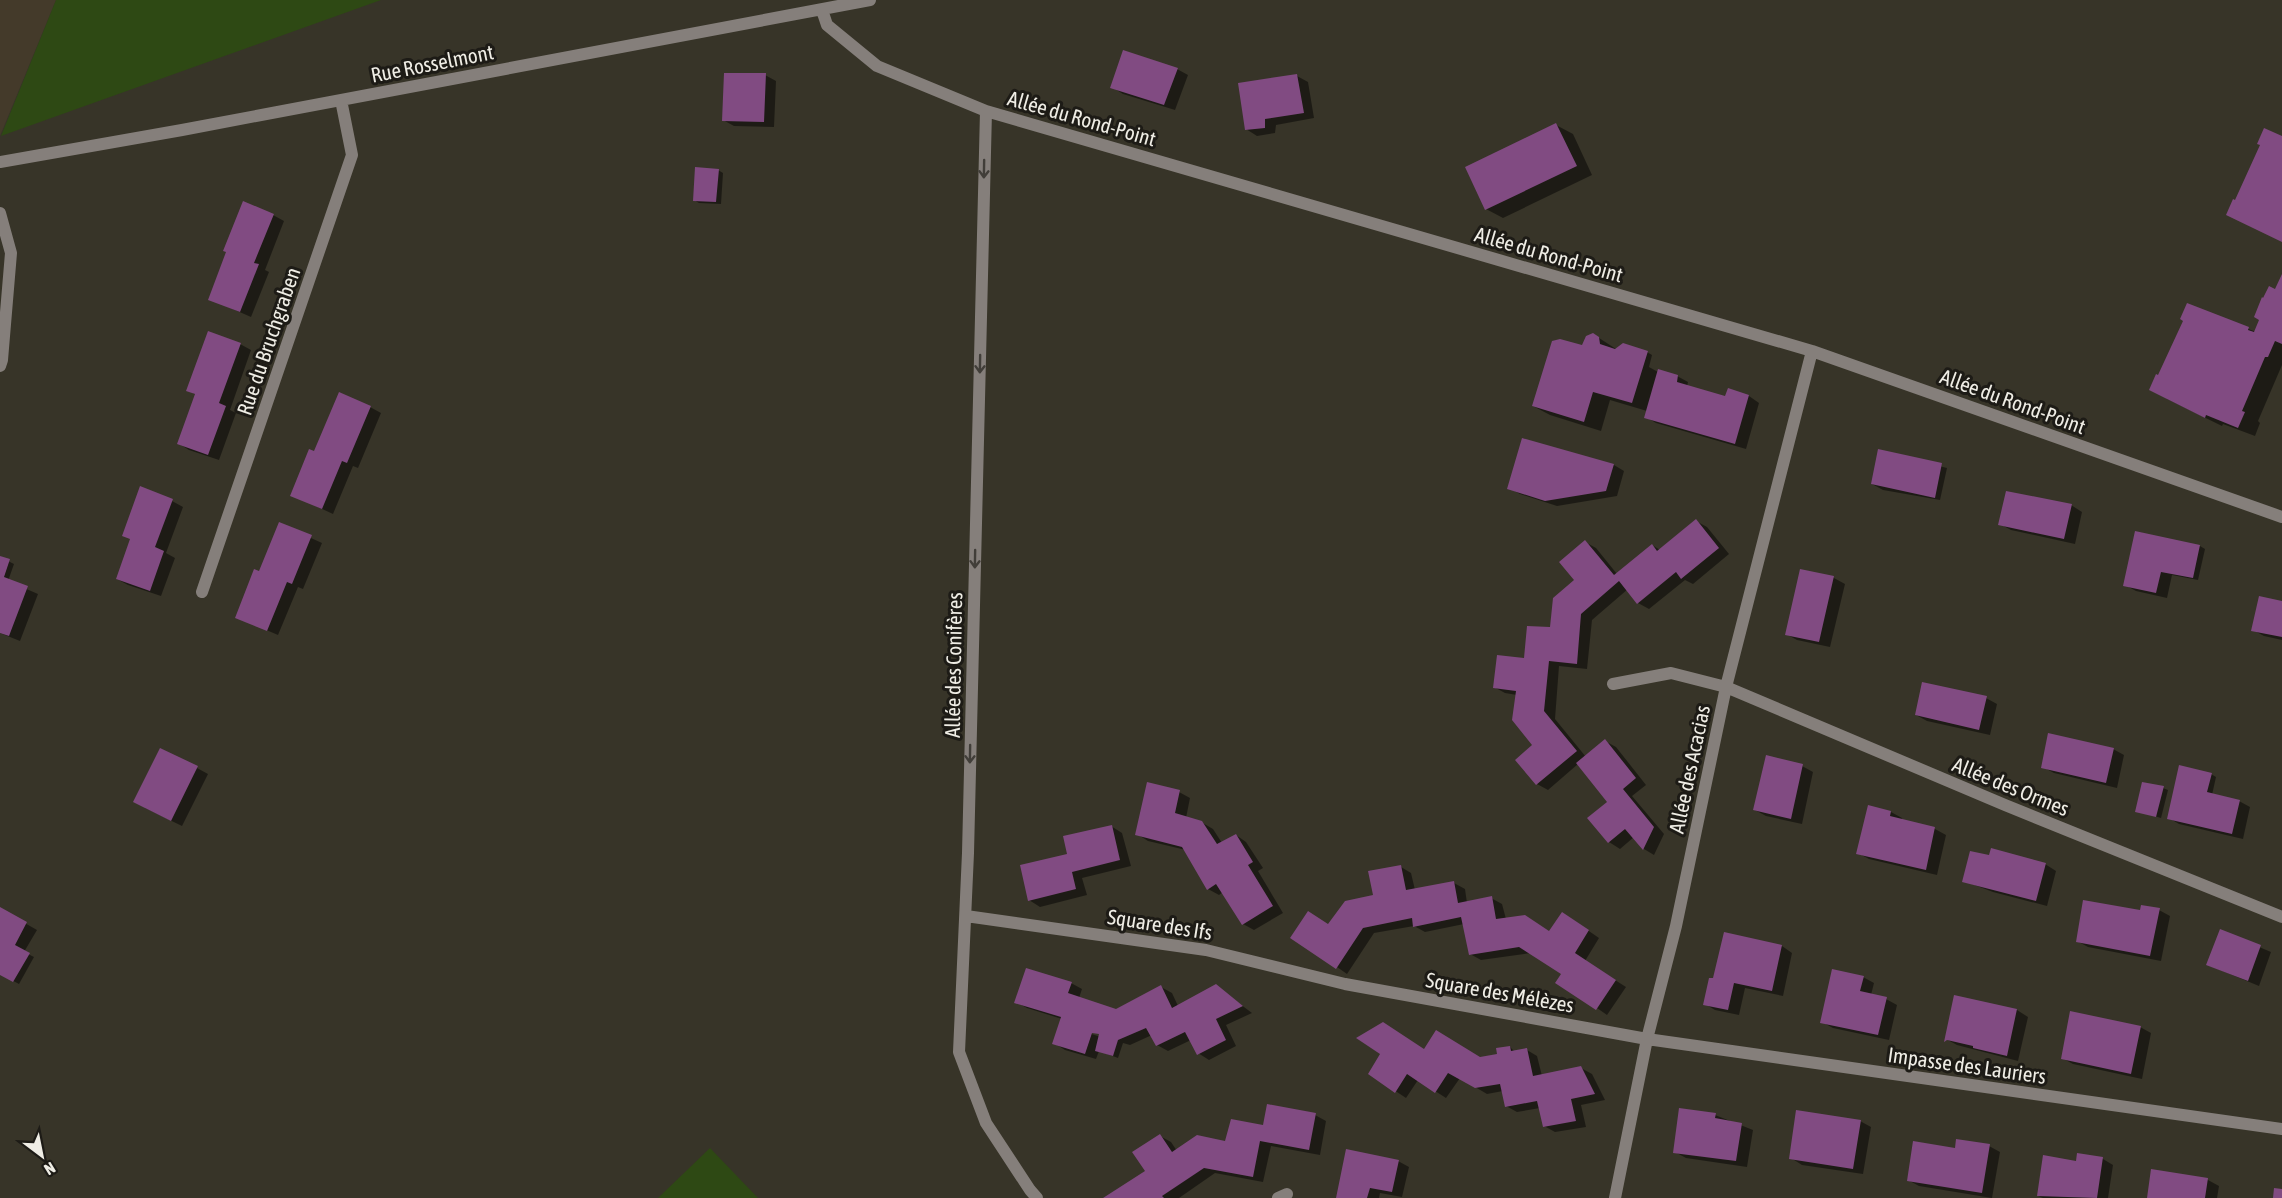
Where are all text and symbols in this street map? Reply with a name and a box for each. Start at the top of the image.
street label: Rue Rosselmont [369,39,495,87]
street label: Allée du Rond-Point [1005,85,1159,151]
one-way arrow [978,159,990,179]
street label: Allée du Rond-Point [1472,221,1626,287]
street label: Rue du Bruchgraben [231,264,305,418]
one-way arrow [974,354,985,374]
street label: Allée du Rond-Point [1937,364,2089,438]
one-way arrow [969,549,981,569]
street label: Allée des Conifères [940,592,966,738]
street label: Allée des Acacias [1664,703,1714,835]
one-way arrow [964,744,976,764]
street label: Allée des Ormes [1949,752,2073,820]
street label: Square des Ifs [1106,904,1214,944]
street label: Square des Mélèzes [1424,967,1576,1017]
street label: Impasse des Lauriers [1886,1042,2048,1088]
north arrow [12,1126,72,1186]
text: N [41,1159,59,1179]

